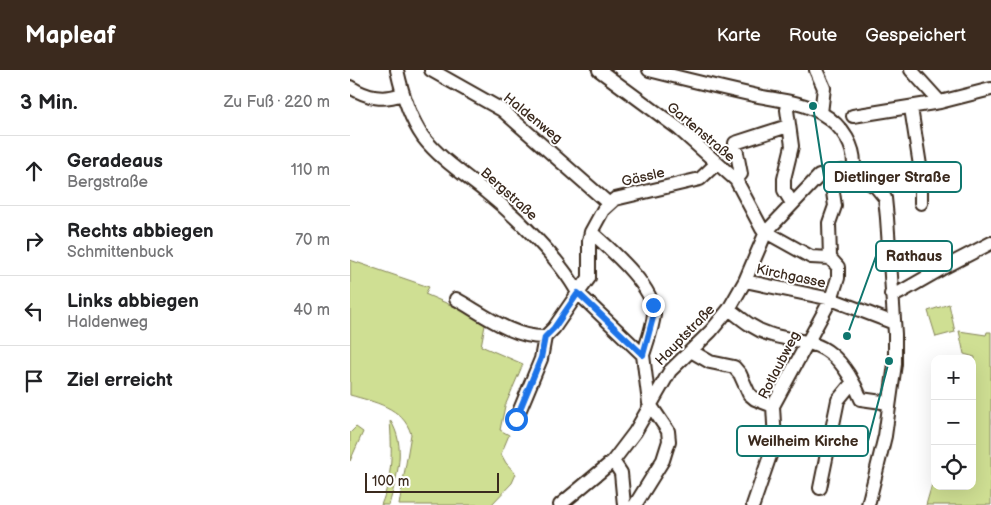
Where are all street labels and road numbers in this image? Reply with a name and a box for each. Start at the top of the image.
street label: Haldenweg [500,89,566,147]
street label: Gartenstraße [663,99,739,165]
street label: Bergstraße [477,164,541,224]
street label: Gässle [620,164,666,190]
street label: Kirchgasse [755,260,827,292]
street label: Hauptstraße [652,301,718,369]
street label: Rotlaubweg [755,328,803,402]

